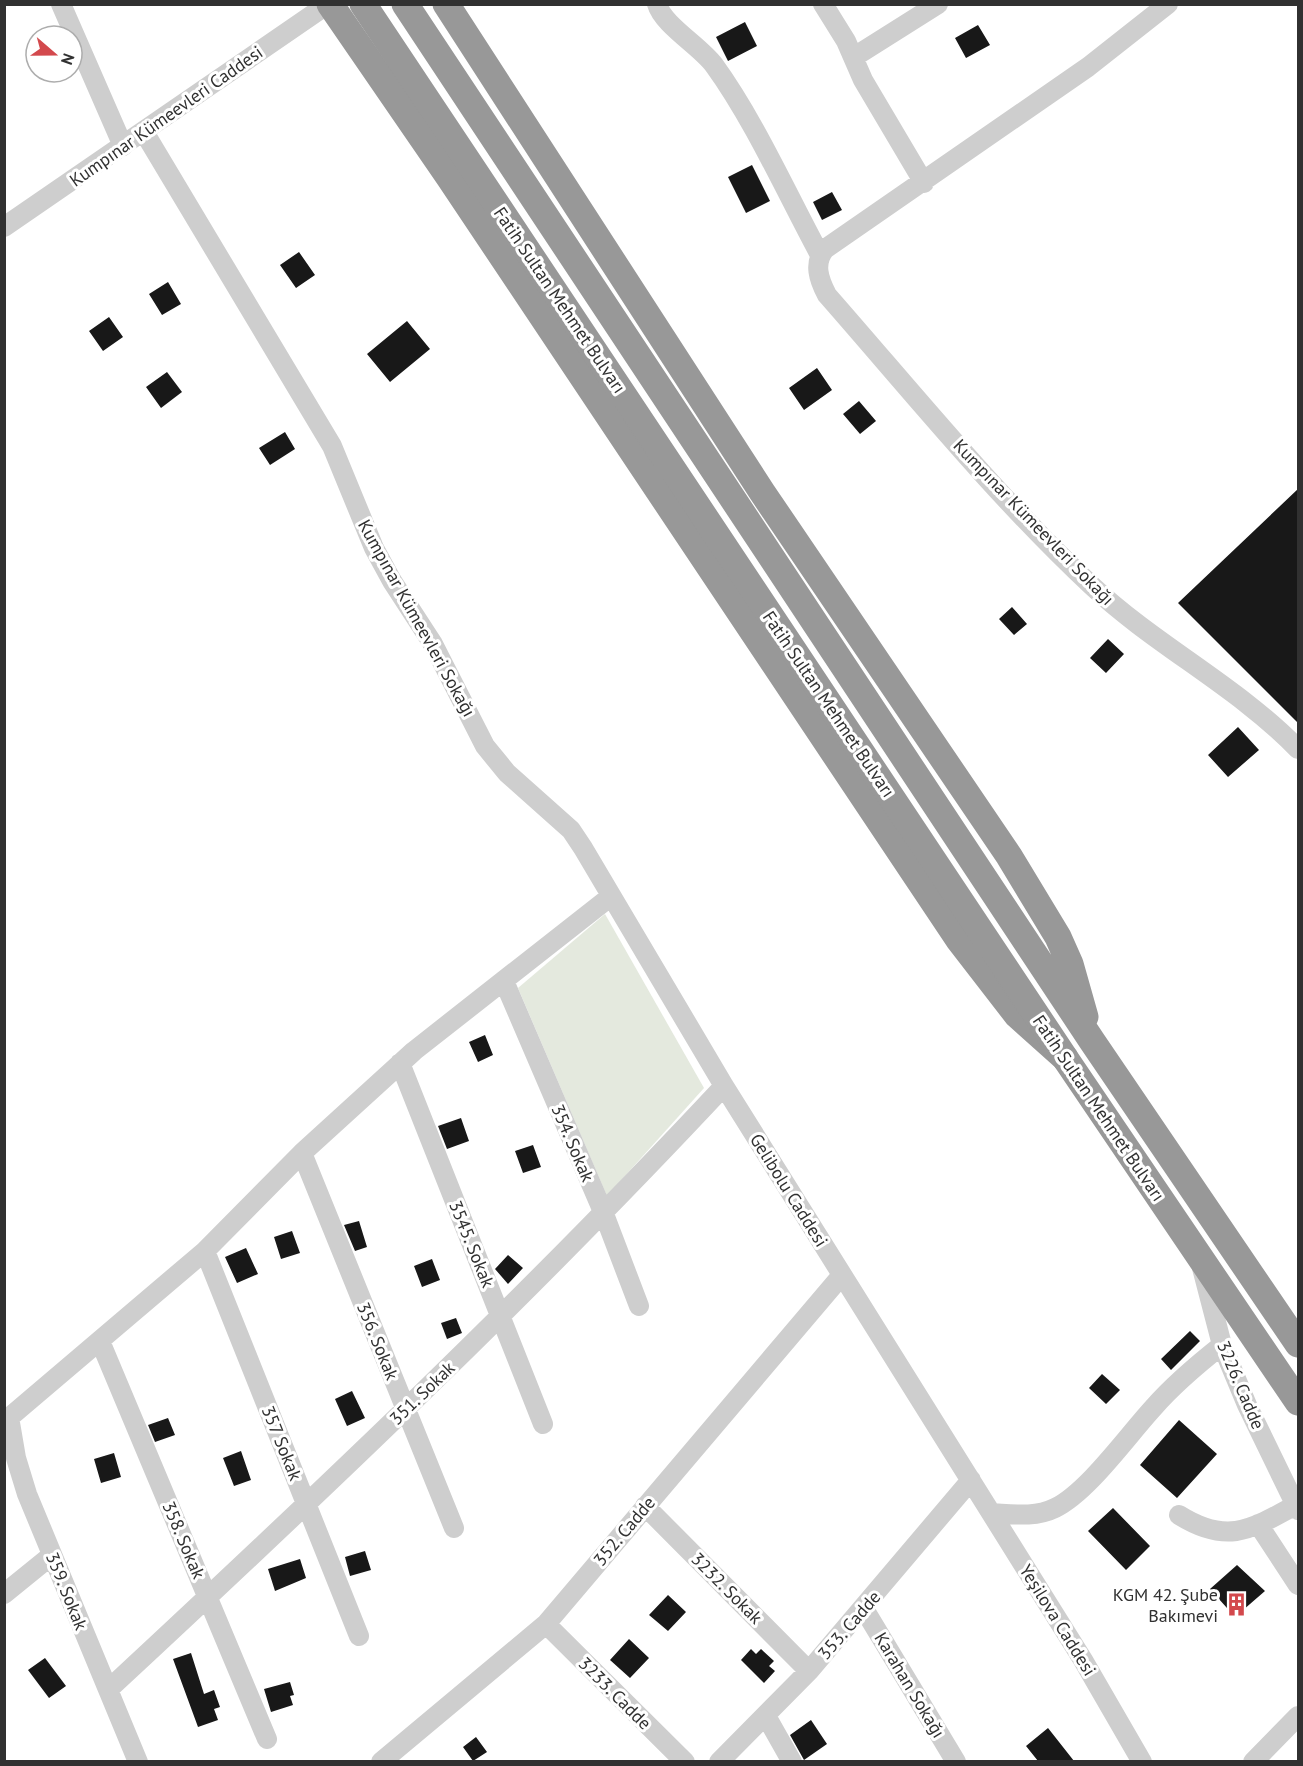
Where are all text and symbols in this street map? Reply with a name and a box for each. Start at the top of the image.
north arrow [24,24,84,84]
street label: Kumpınar Kümeevleri Caddesi [65,40,267,192]
text: N [57,51,79,67]
street label: Fatih Sultan Mehmet Bulvarı [489,202,631,398]
street label: Kumpınar Kümeevleri Sokağı [949,434,1119,610]
street label: Kumpınar Kümeevleri Sokağı [353,515,481,721]
street label: Fatih Sultan Mehmet Bulvarı [758,606,900,802]
street label: Fatih Sultan Mehmet Bulvarı [1028,1010,1170,1206]
street label: 354. Sokak [546,1101,600,1186]
street label: Gelibolu Caddesi [745,1129,833,1251]
street label: 3545. Sokak [444,1197,500,1291]
street label: 356. Sokak [352,1299,404,1384]
street label: 3226. Cadde [1212,1337,1270,1433]
street label: 351. Sokak [384,1356,460,1430]
street label: 357 Sokak [257,1402,308,1484]
street label: 352. Cadde [588,1491,660,1571]
street label: 358. Sokak [157,1498,211,1583]
street label: 3232. Sokak [686,1547,768,1629]
street label: 359. Sokak [41,1549,93,1634]
street label: Yeşilova Caddesi [1015,1560,1101,1680]
place label: KGM 42. Şube Bakımevi [1113,1583,1218,1627]
street label: 353. Cadde [813,1586,885,1664]
building icon: KGM 42. Şube Bakımevi [1223,1591,1249,1617]
street label: Karahan Sokağı [869,1628,951,1742]
street label: 3233. Cadde [574,1652,656,1734]

